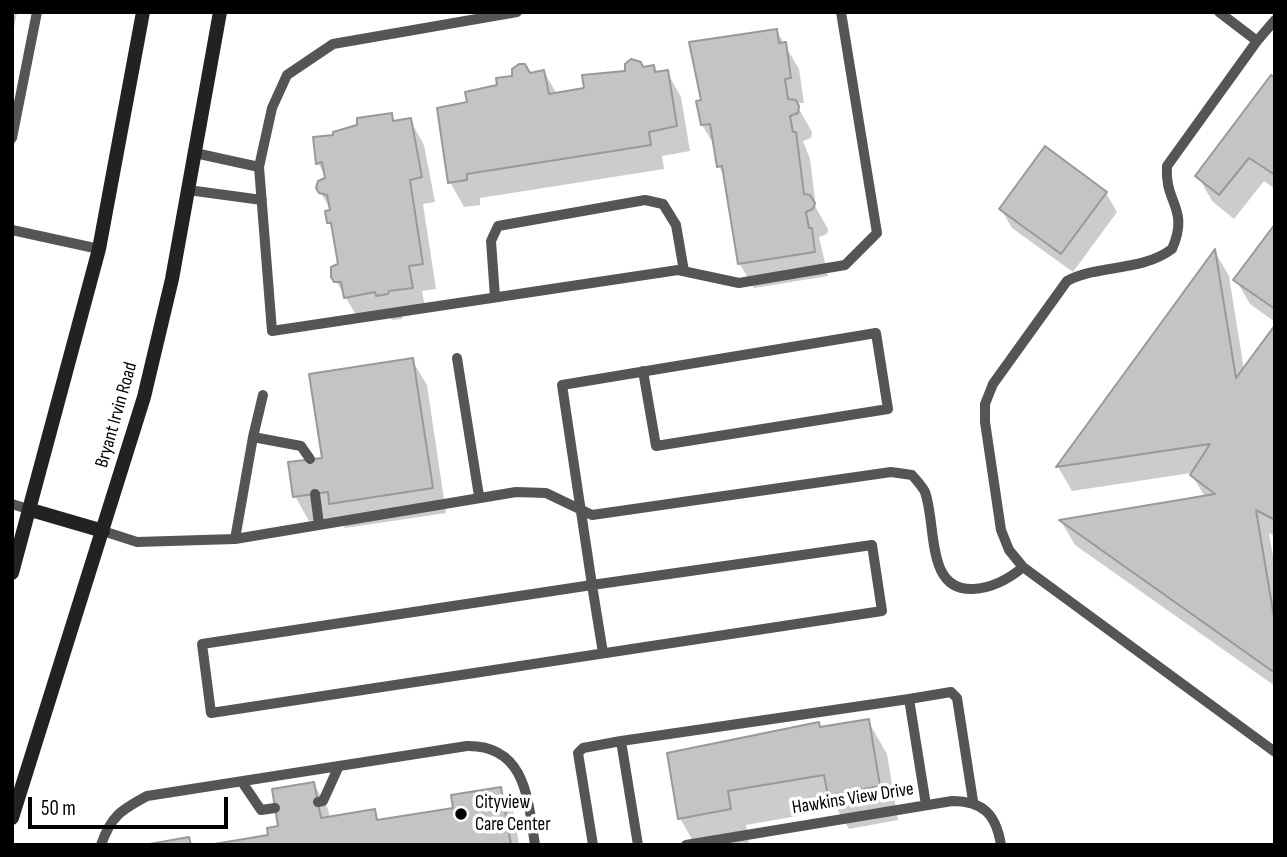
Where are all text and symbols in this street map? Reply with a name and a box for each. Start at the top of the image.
street label: Bryant Irvin Road [91,360,143,470]
street label: Hawkins View Drive [791,778,915,820]
scale bar [32,784,231,828]
place label: Cityview Care Center [475,792,551,836]
text: 50 m [41,796,76,821]
marker: Cityview Care Center [453,806,469,822]

